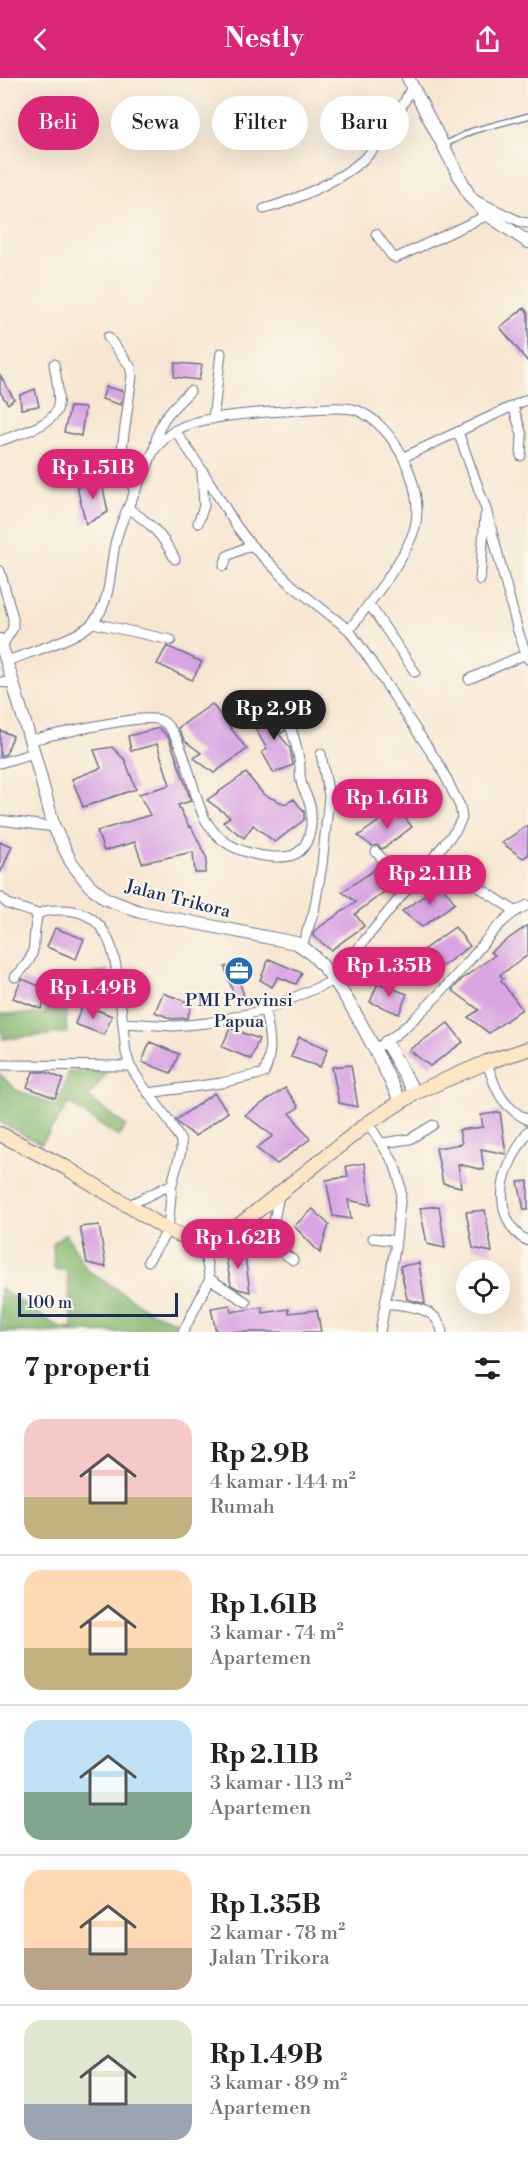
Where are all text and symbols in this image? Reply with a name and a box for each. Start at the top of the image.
text: Nestly [224,22,304,56]
icon: back [24,23,57,56]
icon: share [471,23,504,56]
chip: Beli [18,96,99,150]
chip: Sewa [111,96,200,150]
chip: Filter [212,96,308,150]
chip: Baru [320,96,409,150]
pin: Rp 1.51B [31,449,155,500]
text: Rp 1.51B [52,456,134,481]
pin: Rp 2.9B [219,690,329,741]
text: Rp 2.9B [236,697,312,722]
pin: Rp 1.61B [325,779,449,830]
text: Rp 1.61B [346,786,428,811]
pin: Rp 2.11B [368,855,492,906]
text: Rp 2.11B [388,862,472,887]
street label: Jalan Trikora [122,875,234,923]
pin: Rp 1.35B [327,947,451,998]
text: Rp 1.35B [346,954,432,979]
office icon: PMI Provinsi Papua [223,955,255,987]
pin: Rp 1.49B [31,969,155,1020]
text: Rp 1.49B [50,976,136,1001]
place label: PMI Provinsi Papua [185,989,293,1033]
pin: Rp 1.62B [176,1219,300,1270]
text: Rp 1.62B [195,1226,281,1251]
map controls [456,1260,510,1314]
button: locate [456,1260,510,1314]
scale bar [18,1290,178,1318]
text: 100 m [27,1293,72,1313]
text: 7 properti [24,1352,150,1384]
icon: filters [471,1352,504,1385]
text: Rp 2.9B [210,1438,309,1470]
icon: home [72,1443,144,1515]
text: 4 kamar · 144 m² [210,1470,356,1495]
text: Rumah [210,1495,275,1520]
text: Rp 1.61B [210,1589,317,1621]
icon: home [72,1594,144,1666]
text: 3 kamar · 74 m² [210,1621,344,1646]
text: Apartemen [210,1646,311,1671]
text: Rp 2.11B [210,1739,319,1771]
icon: home [72,1744,144,1816]
text: 3 kamar · 113 m² [210,1771,352,1796]
text: Apartemen [210,1796,311,1821]
text: Rp 1.35B [210,1889,321,1921]
icon: home [72,1894,144,1966]
text: 2 kamar · 78 m² [210,1921,345,1946]
text: Jalan Trikora [210,1946,330,1971]
text: Rp 1.49B [210,2039,323,2071]
icon: home [72,2044,144,2116]
text: 3 kamar · 89 m² [210,2071,347,2096]
text: Apartemen [210,2096,311,2121]

